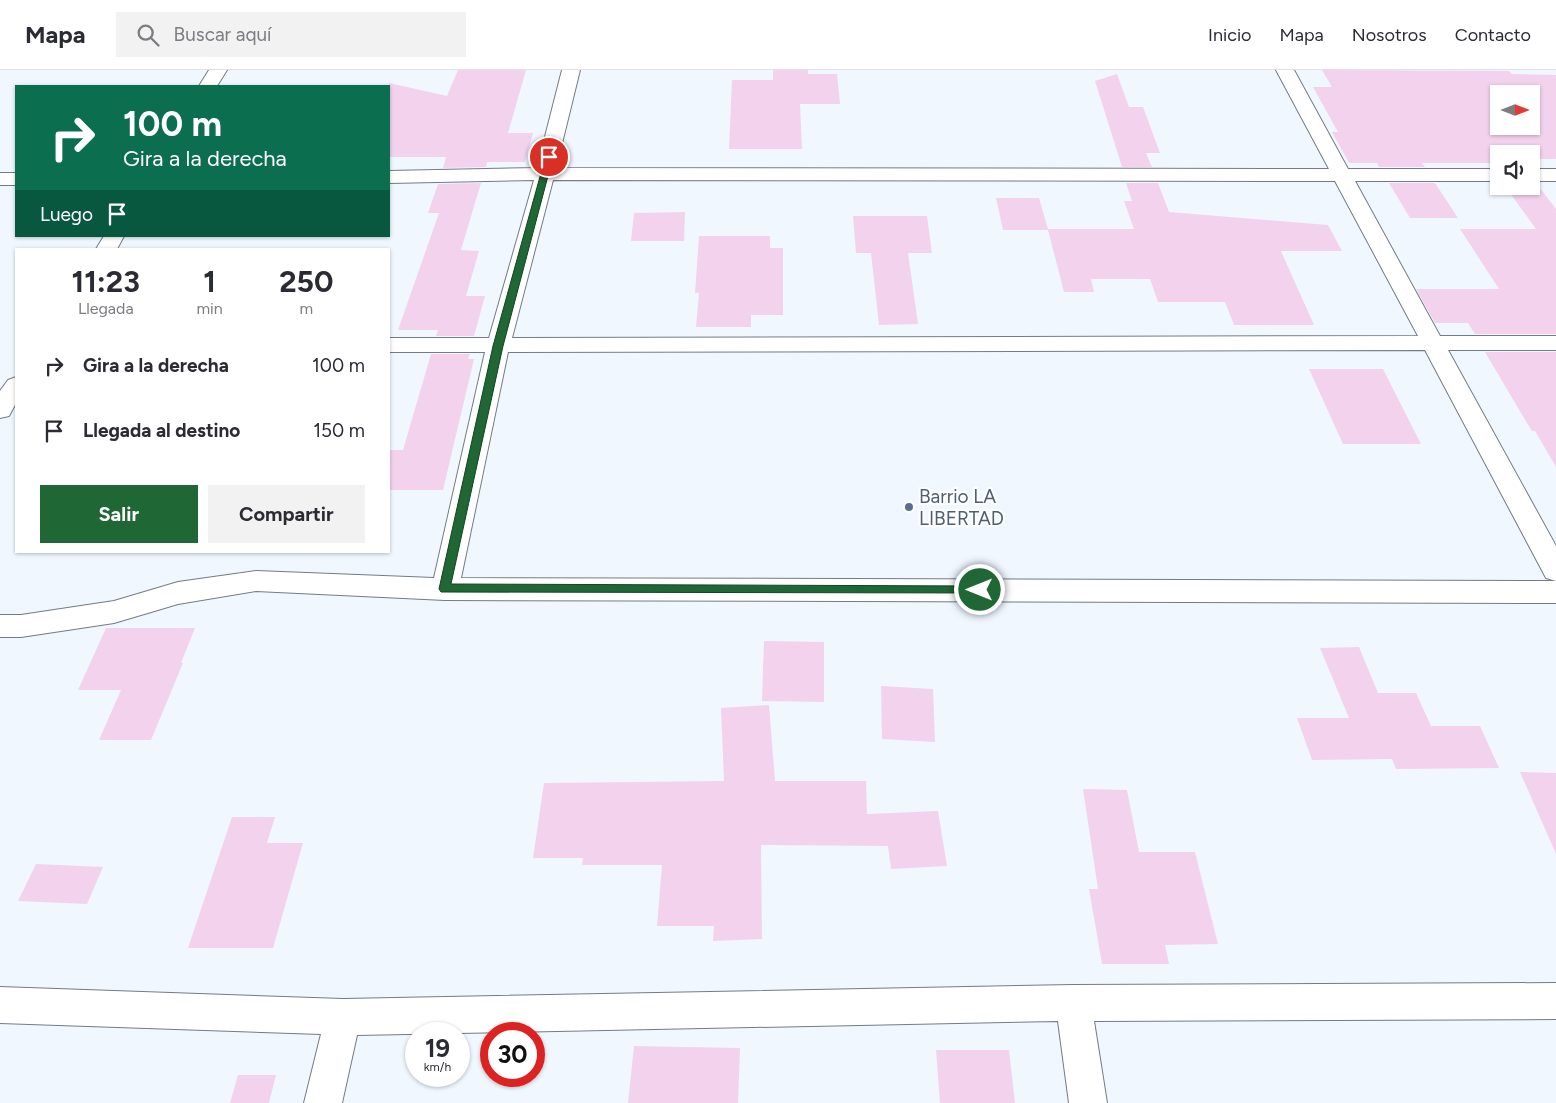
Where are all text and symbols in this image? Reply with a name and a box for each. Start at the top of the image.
search box [116,12,466,57]
text: Mapa [25,20,86,49]
icon: search [134,21,162,49]
text: Buscar aquí [174,23,271,46]
text: Inicio [1208,24,1252,46]
text: Mapa [1280,24,1324,46]
text: Nosotros [1352,24,1427,46]
text: Contacto [1455,24,1531,46]
north arrow [1490,85,1540,135]
map controls [1490,85,1540,195]
text: 100 m [123,103,222,145]
icon: right [40,105,105,170]
pin [528,136,570,178]
icon: arrive [535,143,563,171]
text: Gira a la derecha [123,145,287,172]
button: sound [1490,145,1540,195]
icon: arrive [103,200,131,228]
text: Luego [40,203,93,226]
text: 11:23 [72,263,140,300]
text: 1 [203,263,216,300]
text: 250 [279,263,333,300]
text: Llegada [78,299,134,318]
text: min [196,299,223,318]
text: m [300,299,313,318]
icon: right [40,352,68,380]
text: Gira a la derecha [83,354,229,377]
text: 100 m [312,354,365,377]
icon: arrive [40,417,68,445]
text: Llegada al destino [83,419,240,442]
text: 150 m [313,419,365,442]
button: Salir [40,485,198,543]
button: Compartir [208,485,365,543]
place label: Barrio LA LIBERTAD [919,485,1004,530]
marker: Barrio LA LIBERTAD [903,501,915,513]
position arrow [953,563,1005,615]
speed limit sign: 30 [480,1022,545,1087]
text: 19 [425,1033,450,1063]
text: km/h [424,1060,451,1074]

